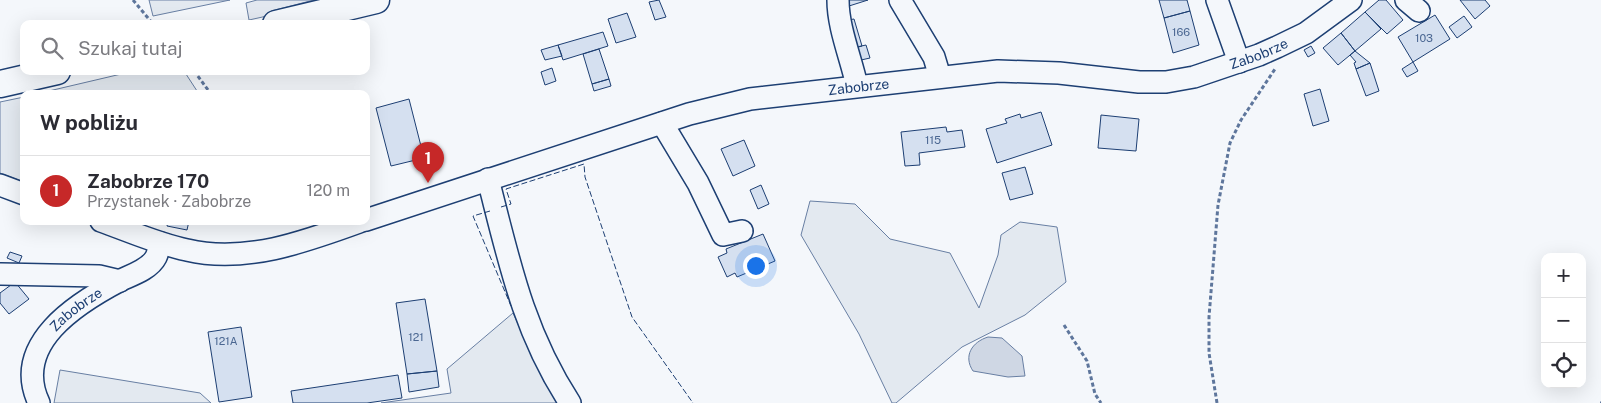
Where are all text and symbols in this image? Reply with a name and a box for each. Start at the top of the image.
search box [20,20,370,75]
house number: 166 [1172,26,1190,38]
house number: 103 [1415,32,1433,44]
icon: search [38,34,66,62]
street label: Zabobrze [1227,35,1291,72]
text: Szukaj tutaj [78,37,183,59]
street label: Zabobrze [827,75,890,98]
text: W pobliżu [40,110,138,135]
house number: 115 [925,134,941,146]
pin: 1 [412,142,444,183]
text: Zabobrze 170 [87,170,209,192]
text: 1 [53,181,59,200]
text: 120 m [306,181,350,200]
text: Przystanek · Zabobrze [87,192,251,211]
your location [743,253,769,279]
map controls [1541,253,1586,388]
button: + [1541,253,1586,298]
street label: Zabobrze [46,284,105,334]
button: − [1541,298,1586,343]
house number: 121 [408,331,424,343]
house number: 121A [214,335,238,347]
button: locate [1541,343,1586,388]

